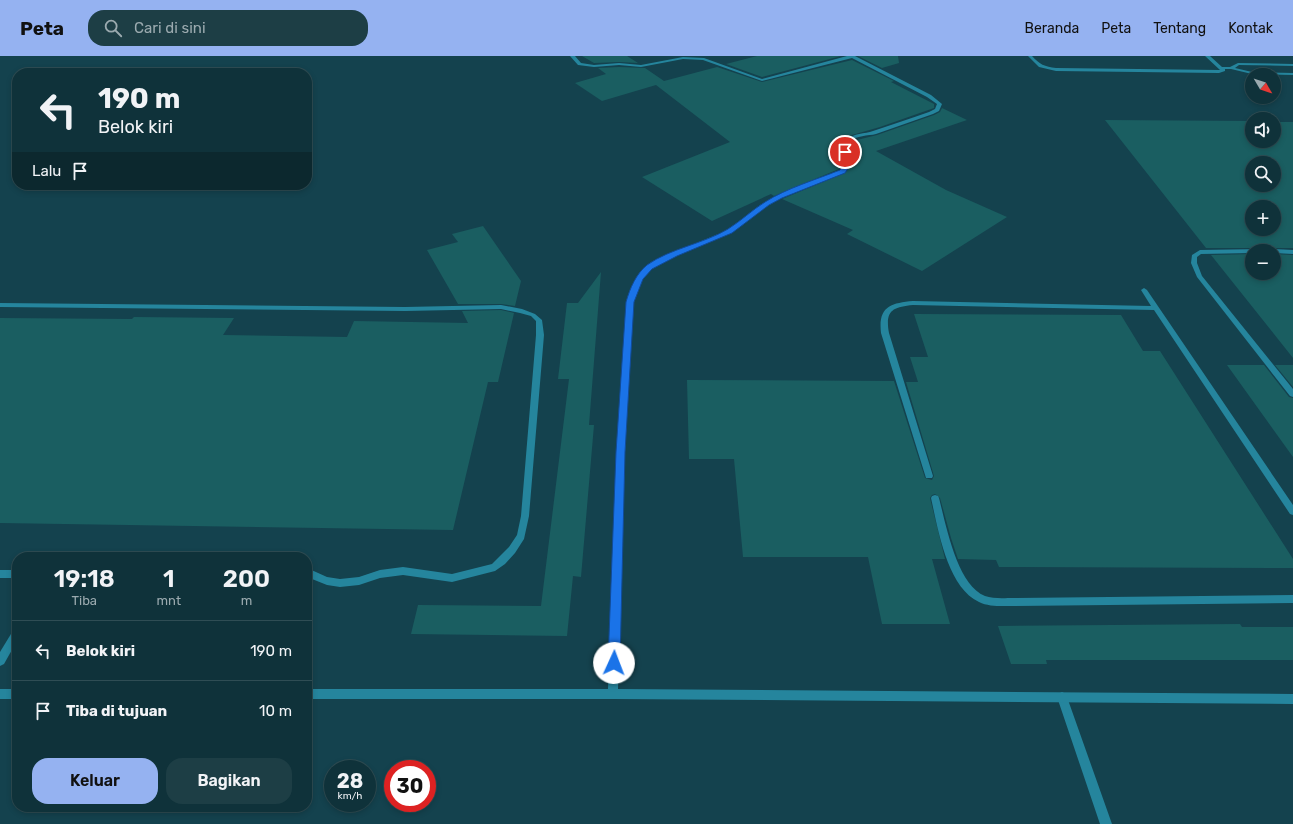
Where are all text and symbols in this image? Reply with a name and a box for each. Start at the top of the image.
search box [88,10,368,46]
text: Peta [20,17,64,40]
icon: search [102,17,124,39]
text: Cari di sini [134,19,206,37]
text: Beranda [1025,20,1079,37]
text: Peta [1101,20,1131,37]
text: Tentang [1153,20,1206,37]
text: Kontak [1228,20,1273,37]
north arrow [1245,68,1281,104]
map controls [1245,68,1281,280]
text: 190 m [98,82,181,115]
icon: left [32,84,84,136]
button: sound [1245,112,1281,148]
text: Belok kiri [98,116,173,138]
pin [828,135,862,169]
icon: arrive [834,141,856,163]
button: search [1245,156,1281,192]
icon: arrive [69,160,91,182]
text: Lalu [32,162,61,180]
button: + [1245,200,1281,236]
button: − [1245,244,1281,280]
text: 19:18 [54,565,115,593]
text: 1 [163,565,175,593]
text: 200 [223,565,270,593]
text: Tiba [72,593,97,608]
text: mnt [157,593,181,608]
text: m [241,593,252,608]
icon: left [32,640,54,662]
text: Belok kiri [66,642,135,660]
text: 190 m [250,642,292,660]
position arrow [593,642,635,684]
icon: arrive [32,700,54,722]
text: Tiba di tujuan [66,702,167,720]
text: 10 m [259,702,292,720]
button: Keluar [32,758,158,804]
button: Bagikan [166,758,292,804]
speed limit sign: 30 [384,760,436,812]
text: 28 [337,769,363,793]
text: km/h [338,790,362,802]

